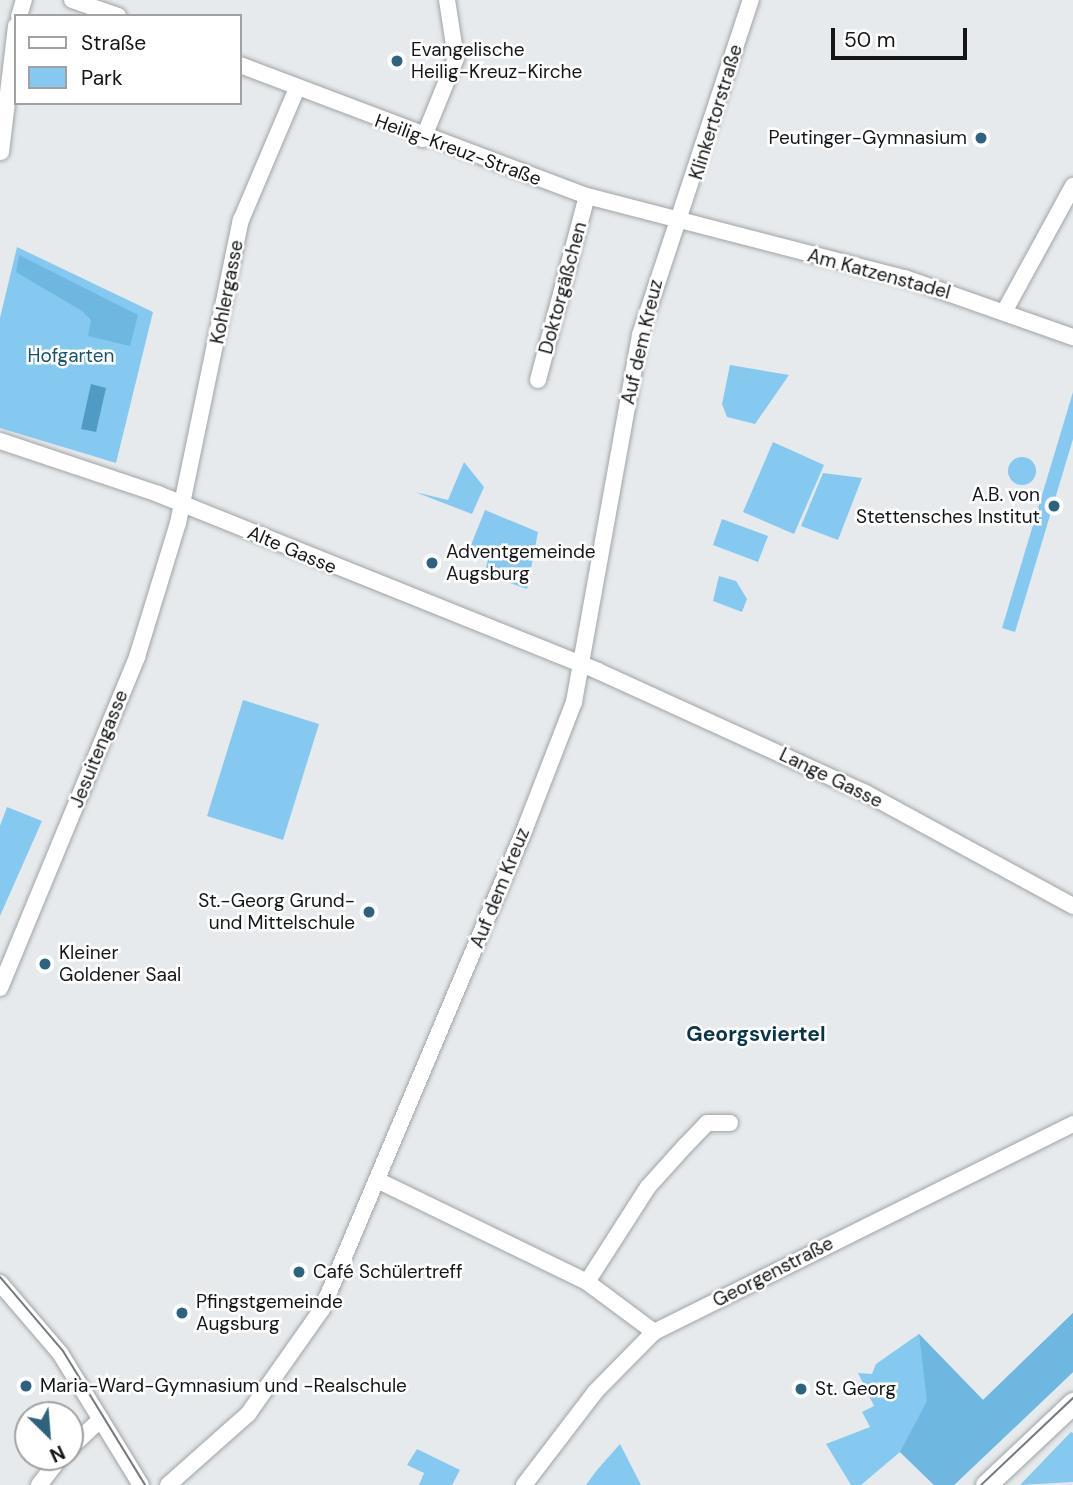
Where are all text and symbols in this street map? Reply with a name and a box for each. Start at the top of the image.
legend [14,14,242,105]
scale bar [835,14,972,58]
text: 50 m [844,26,895,54]
text: Straße [81,29,146,57]
place label: Evangelische Heilig-Kreuz-Kirche [411,39,582,83]
street label: Klinkertorstraße [685,42,747,182]
marker: Evangelische Heilig-Kreuz-Kirche [389,53,405,69]
text: Park [81,64,122,92]
street label: Heilig-Kreuz-Straße [372,109,544,191]
place label: Peutinger-Gymnasium [769,127,967,149]
marker: Peutinger-Gymnasium [973,130,989,146]
street label: Doktorgäßchen [534,219,592,357]
street label: Kohlergasse [206,238,248,346]
street label: Am Katzenstadel [805,244,953,304]
street label: Auf dem Kreuz [617,277,667,407]
park label: Hofgarten [28,345,114,367]
place label: A.B. von Stettensches Institut [856,484,1040,528]
marker: A.B. von Stettensches Institut [1046,498,1062,514]
street label: Alte Gasse [244,521,340,579]
place label: Adventgemeinde Augsburg [446,541,596,585]
marker: Adventgemeinde Augsburg [424,555,440,571]
street label: Jesuitengasse [65,687,133,811]
street label: Lange Gasse [776,743,886,813]
street label: Auf dem Kreuz [466,825,534,951]
place label: St.-Georg Grund- und Mittelschule [198,890,355,934]
marker: St.-Georg Grund- und Mittelschule [361,904,377,920]
place label: Kleiner Goldener Saal [59,942,181,986]
marker: Kleiner Goldener Saal [37,956,53,972]
district label: Georgsviertel [686,1021,826,1047]
street label: Georgenstraße [709,1232,837,1312]
place label: Café Schülertreff [313,1261,462,1283]
marker: Café Schülertreff [291,1264,307,1280]
place label: Pfingstgemeinde Augsburg [196,1291,343,1335]
marker: Pfingstgemeinde Augsburg [174,1305,190,1321]
place label: Maria-Ward-Gymnasium und -Realschule [40,1375,407,1397]
marker: Maria-Ward-Gymnasium und -Realschule [18,1378,34,1394]
place label: St. Georg [815,1378,896,1400]
marker: St. Georg [793,1381,809,1397]
north arrow [14,1401,84,1471]
text: N [46,1439,69,1468]

